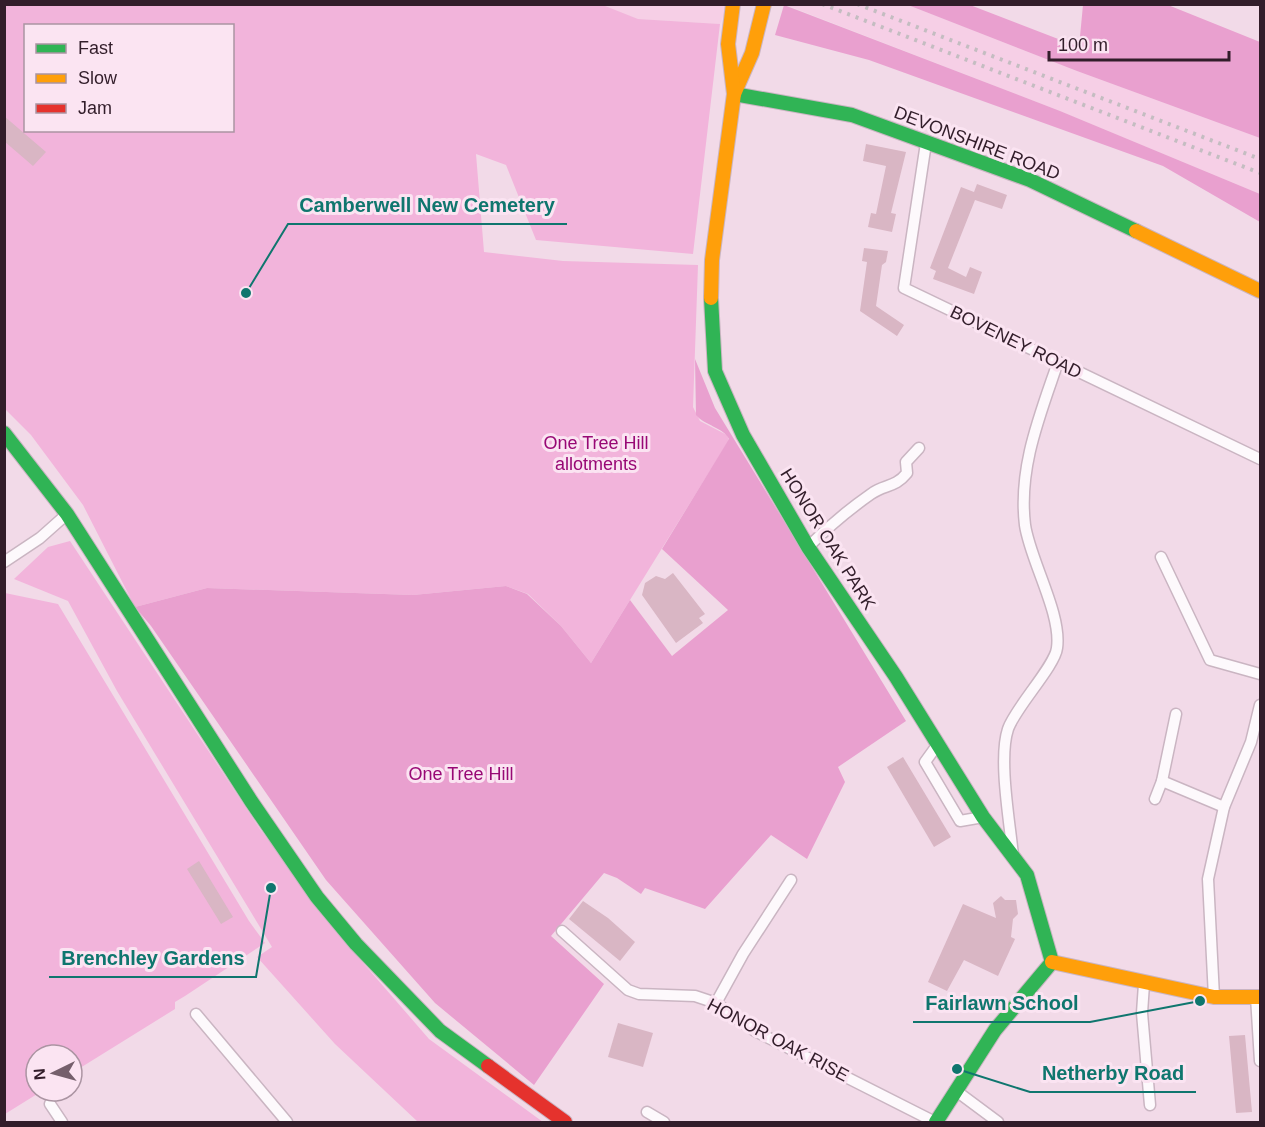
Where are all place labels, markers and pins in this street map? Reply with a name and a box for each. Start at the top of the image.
callout: Camberwell New Cemetery [288,186,567,224]
callout: Brenchley Gardens [49,939,256,977]
callout: Fairlawn School [913,984,1090,1022]
callout: Netherby Road [1030,1054,1196,1092]

